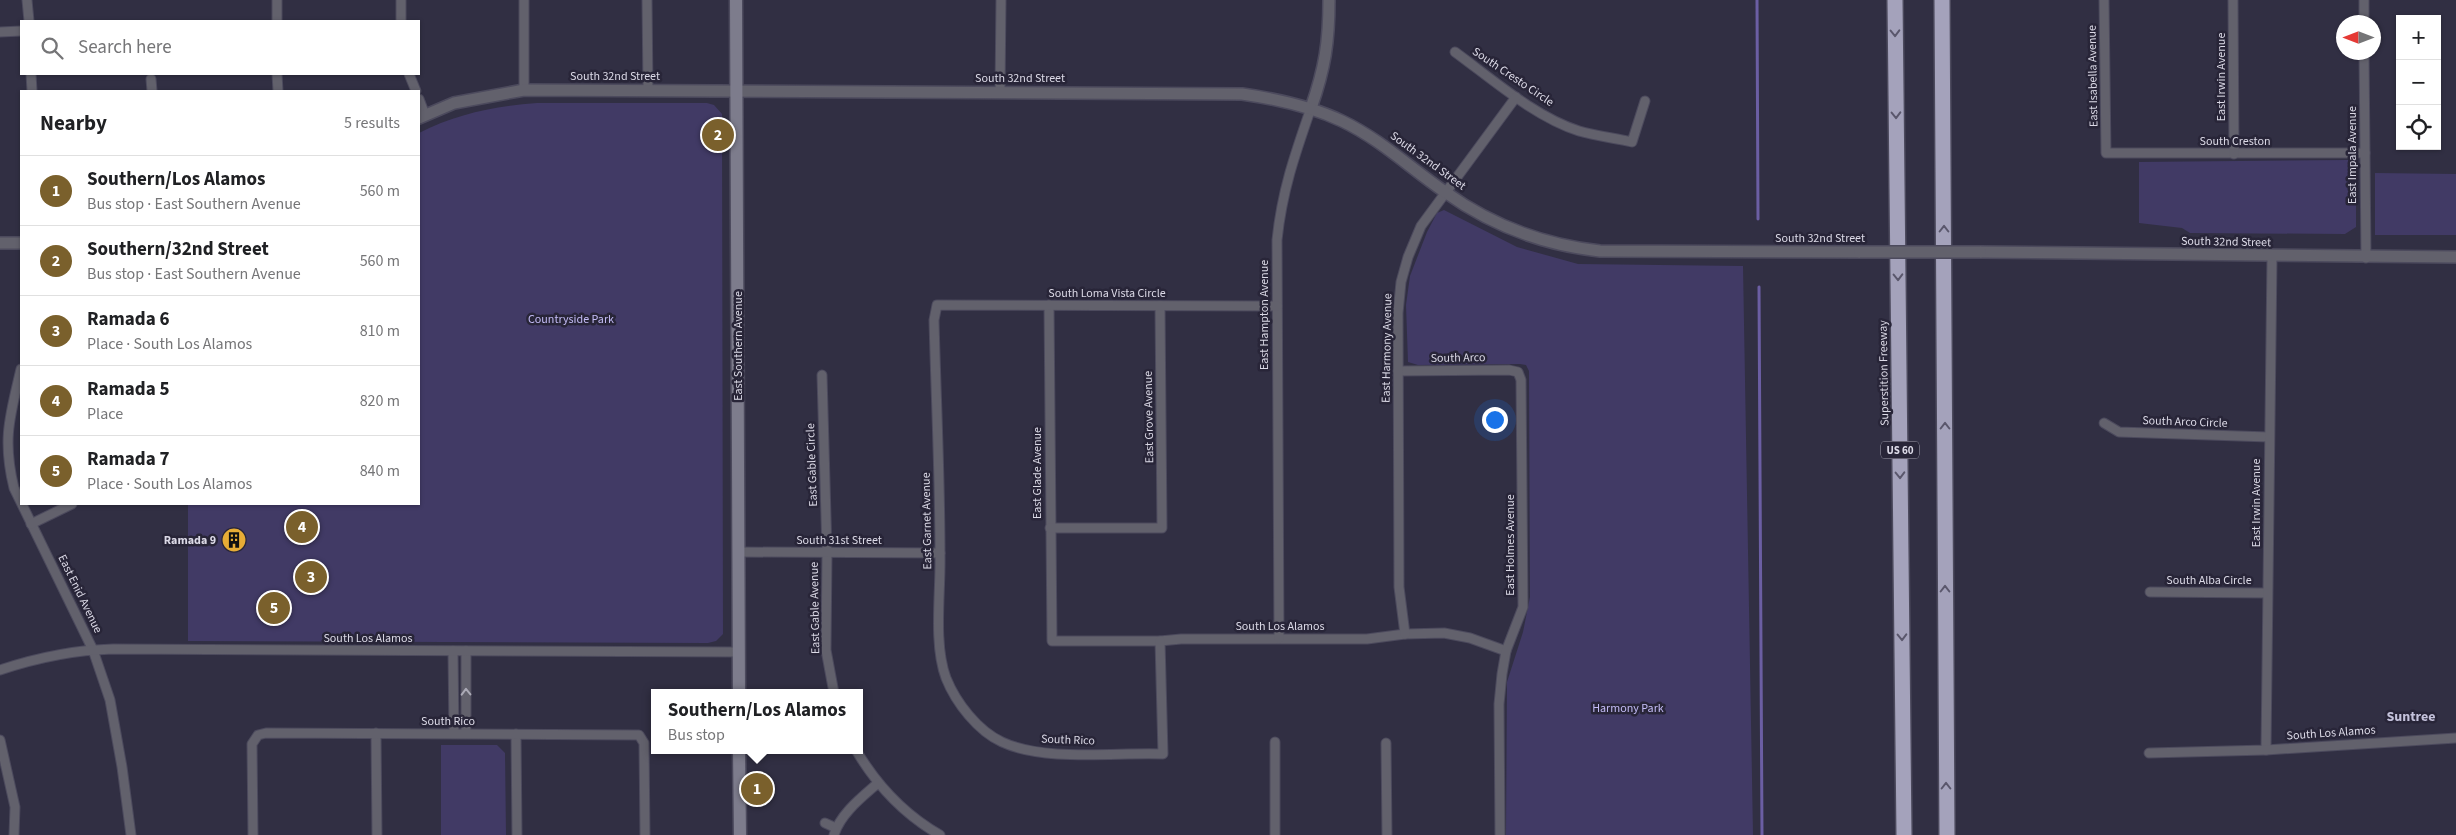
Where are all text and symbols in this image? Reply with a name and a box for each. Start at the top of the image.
north arrow [2336,15,2381,60]
map controls [2396,15,2441,150]
button: + [2396,15,2441,60]
search box [20,20,420,75]
street label: East Isabella Avenue [2084,25,2102,127]
one-way arrow [1890,30,1900,37]
street label: East Irwin Avenue [2213,33,2230,121]
icon: search [38,34,66,62]
text: Search here [78,34,172,61]
street label: South Cresto Circle [1469,43,1557,111]
button: − [2396,60,2441,105]
street label: South 32nd Street [570,68,660,85]
street label: South 32nd Street [975,70,1065,87]
button: locate [2396,105,2441,150]
street label: East Impala Avenue [2344,106,2361,204]
text: Nearby [40,108,107,138]
one-way arrow [1891,111,1901,119]
text: 5 results [344,112,400,134]
pin: 2 [702,116,734,154]
street label: South 32nd Street [1387,128,1469,194]
street label: South Creston [2199,133,2271,150]
text: Southern/Los Alamos [87,166,265,193]
text: 1 [52,180,60,202]
text: 560 m [360,180,400,202]
text: Bus stop · East Southern Avenue [87,193,301,215]
one-way arrow [1938,225,1949,233]
street label: South 32nd Street [1775,230,1865,247]
street label: South 32nd Street [2181,233,2271,251]
text: Southern/32nd Street [87,236,269,263]
text: 2 [52,250,60,272]
text: 560 m [360,250,400,272]
street label: East Hampton Avenue [1256,260,1273,370]
text: Bus stop · East Southern Avenue [87,263,301,285]
one-way arrow [1893,274,1903,281]
street label: South Loma Vista Circle [1048,285,1166,302]
street label: East Southern Avenue [730,291,747,401]
street label: East Harmony Avenue [1378,293,1396,403]
text: Ramada 6 [87,306,170,333]
park label: Countryside Park [528,311,614,328]
text: 3 [52,320,60,342]
text: 810 m [360,320,400,342]
street label: Superstition Freeway [1875,320,1893,426]
text: Place · South Los Alamos [87,333,252,355]
street label: South Arco [1430,349,1486,367]
street label: East Grove Avenue [1140,371,1158,463]
text: Ramada 5 [87,376,170,403]
text: 4 [52,390,60,412]
text: 820 m [360,390,400,412]
text: Place [87,403,123,425]
your location [1482,407,1508,433]
street label: South Arco Circle [2142,412,2228,432]
one-way arrow [1940,422,1950,430]
street label: East Gable Circle [802,423,822,507]
street label: East Glade Avenue [1029,427,1046,519]
road number: US 60 [1881,442,1919,458]
text: Ramada 7 [87,446,170,473]
street label: East Irwin Avenue [2248,459,2265,547]
text: 5 [52,460,60,482]
text: 840 m [360,460,400,482]
one-way arrow [1895,471,1905,479]
street label: East Garnet Avenue [918,472,936,570]
text: Place · South Los Alamos [87,473,252,495]
street label: East Holmes Avenue [1502,494,1519,596]
pin: 4 [286,508,318,546]
building icon: Ramada 9 [221,527,247,553]
place label: Ramada 9 [164,532,216,549]
street label: South 31st Street [796,532,882,549]
street label: East Enid Avenue [54,552,106,636]
pin: 3 [295,558,327,596]
street label: East Gable Avenue [806,562,824,654]
street label: South Alba Circle [2166,572,2252,589]
one-way arrow [1940,585,1950,592]
pin: 5 [258,589,290,627]
street label: South Los Alamos [1235,618,1325,635]
street label: South Los Alamos [323,630,413,647]
one-way arrow [1897,634,1907,641]
one-way arrow [461,688,471,696]
popup [651,689,863,754]
text: Southern/Los Alamos [668,697,846,724]
park label: Harmony Park [1592,700,1664,717]
district label: Suntree [2386,707,2436,727]
street label: South Rico [421,713,475,730]
street label: South Los Alamos [2286,721,2376,745]
text: Bus stop [668,724,725,746]
street label: South Rico [1041,731,1095,749]
pin: 1 [741,770,773,808]
one-way arrow [1941,782,1951,790]

